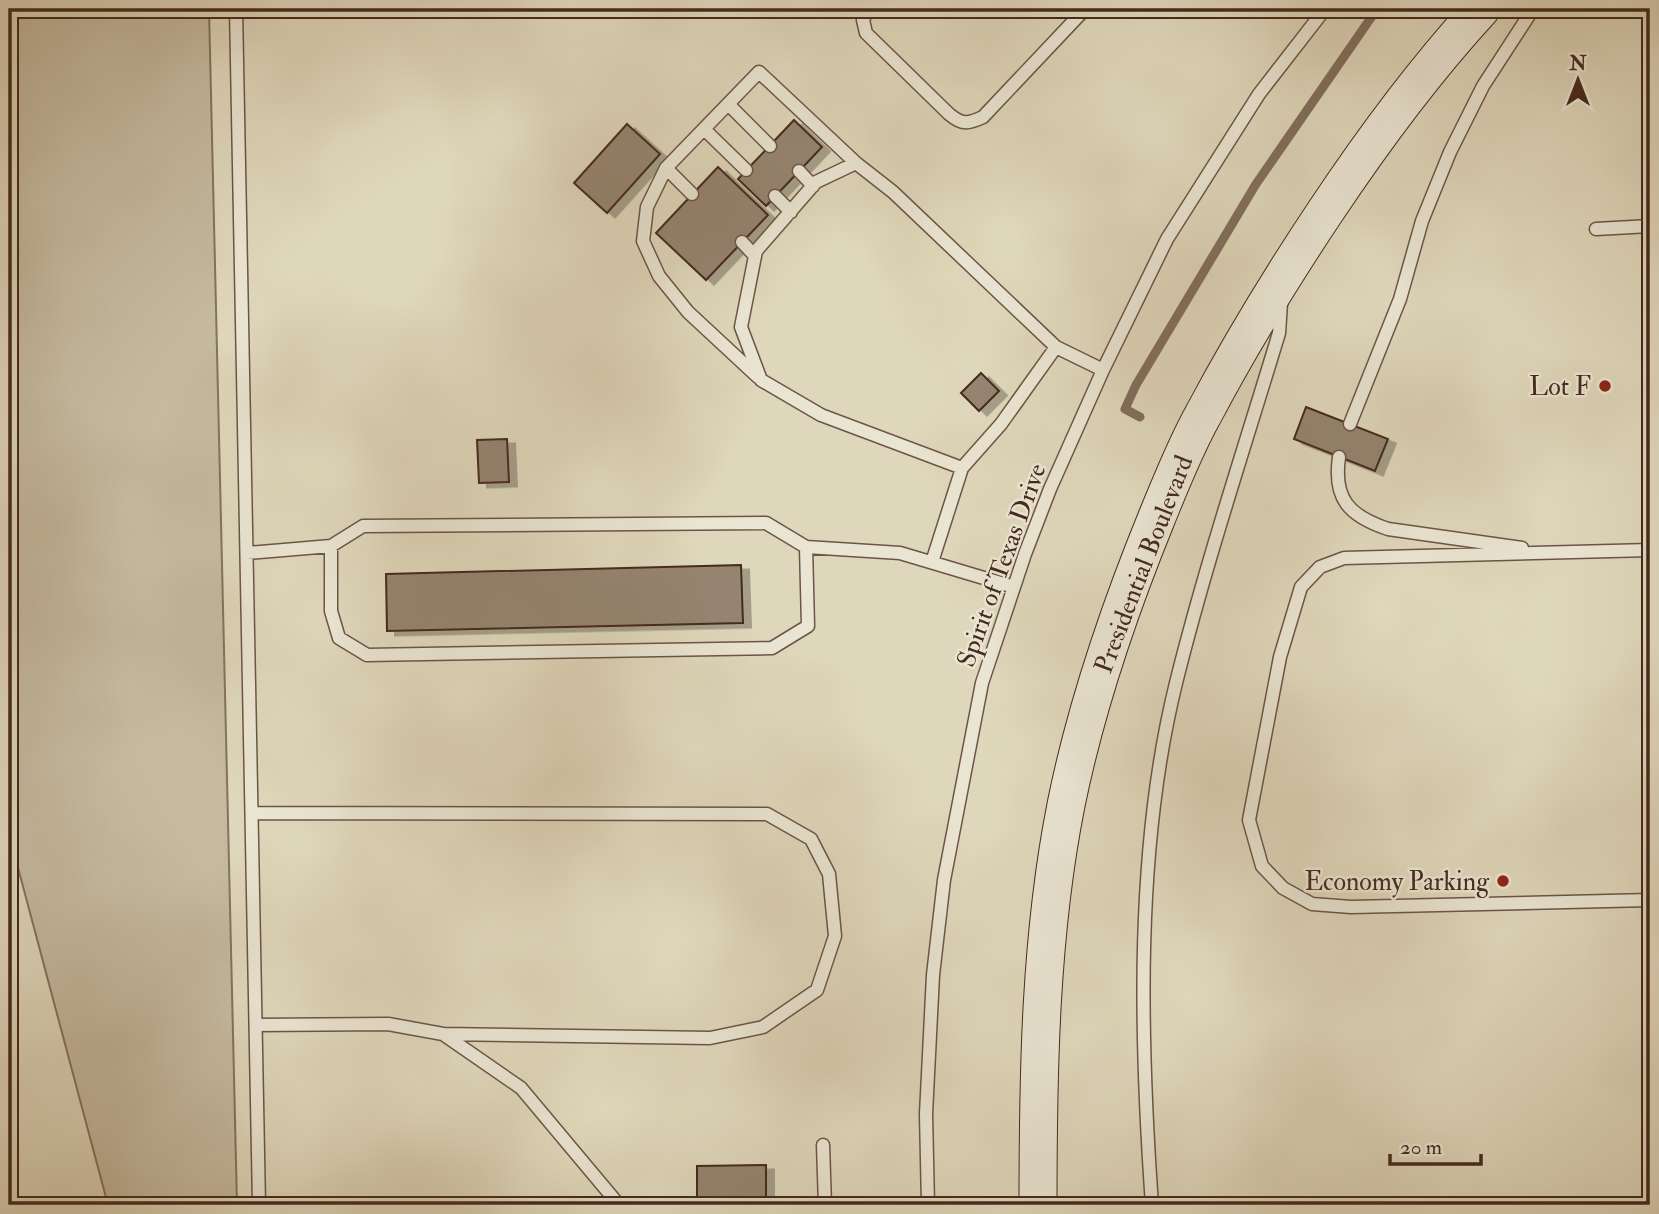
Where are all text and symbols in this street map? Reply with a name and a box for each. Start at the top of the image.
north arrow [1544,46,1614,116]
text: N [1568,52,1587,76]
place label: Lot F [1529,371,1591,403]
marker: Lot F [1597,378,1613,394]
street label: Presidential Boulevard [1088,451,1200,678]
street label: Spirit of Texas Drive [950,459,1055,672]
place label: Economy Parking [1304,866,1490,898]
marker: Economy Parking [1495,873,1511,889]
scale bar [1390,1123,1480,1167]
text: 20 m [1400,1134,1442,1161]

